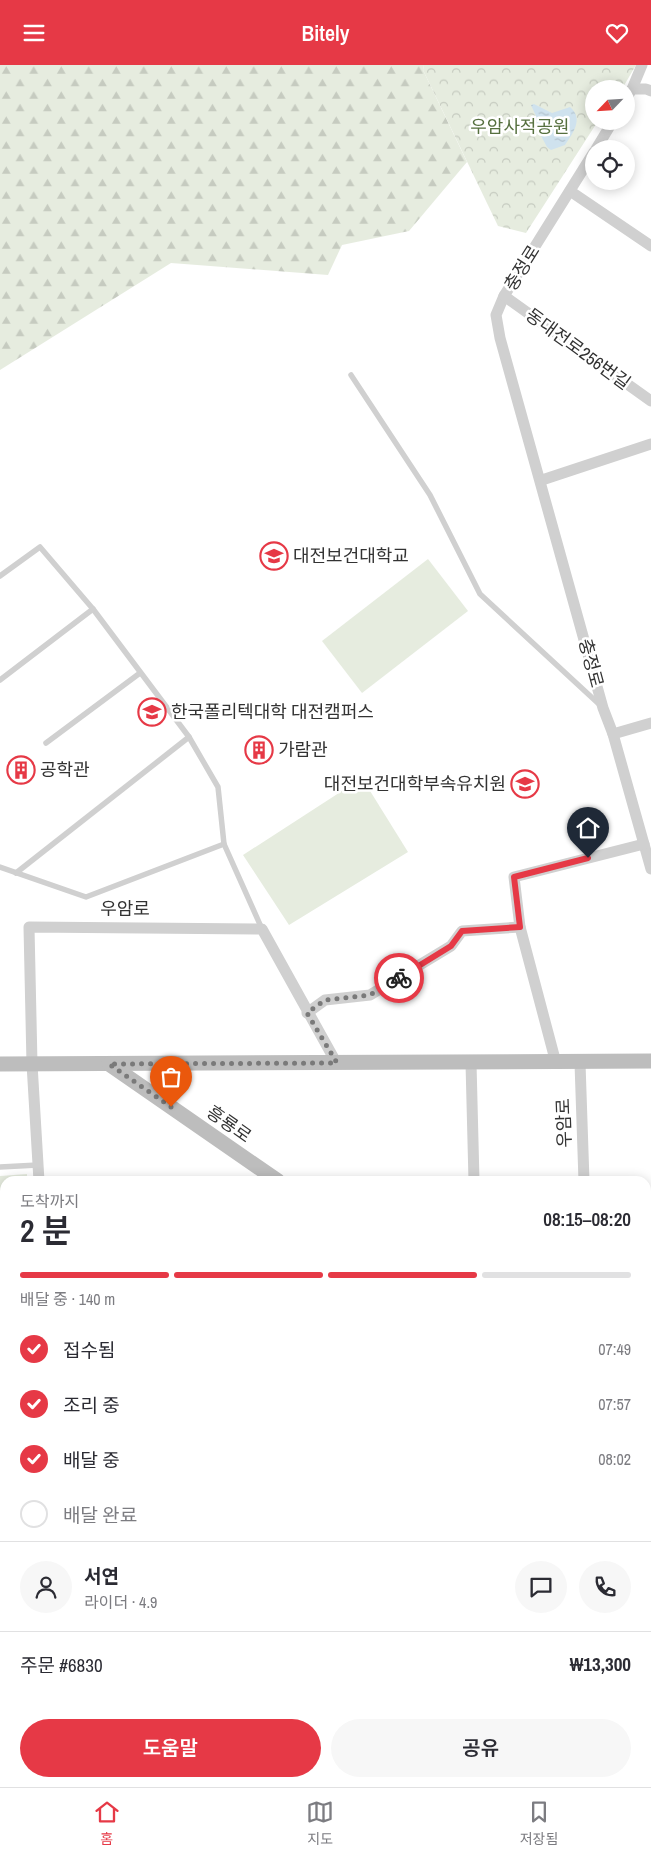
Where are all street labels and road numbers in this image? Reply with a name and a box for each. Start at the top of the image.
street label: 충정로 [498,240,545,295]
street label: 동대전로256번길 [521,302,636,395]
street label: 충정로 [573,636,610,690]
street label: 우암로 [100,896,150,921]
street label: 우암로 [550,1098,577,1148]
street label: 흥룡로 [202,1099,257,1148]

